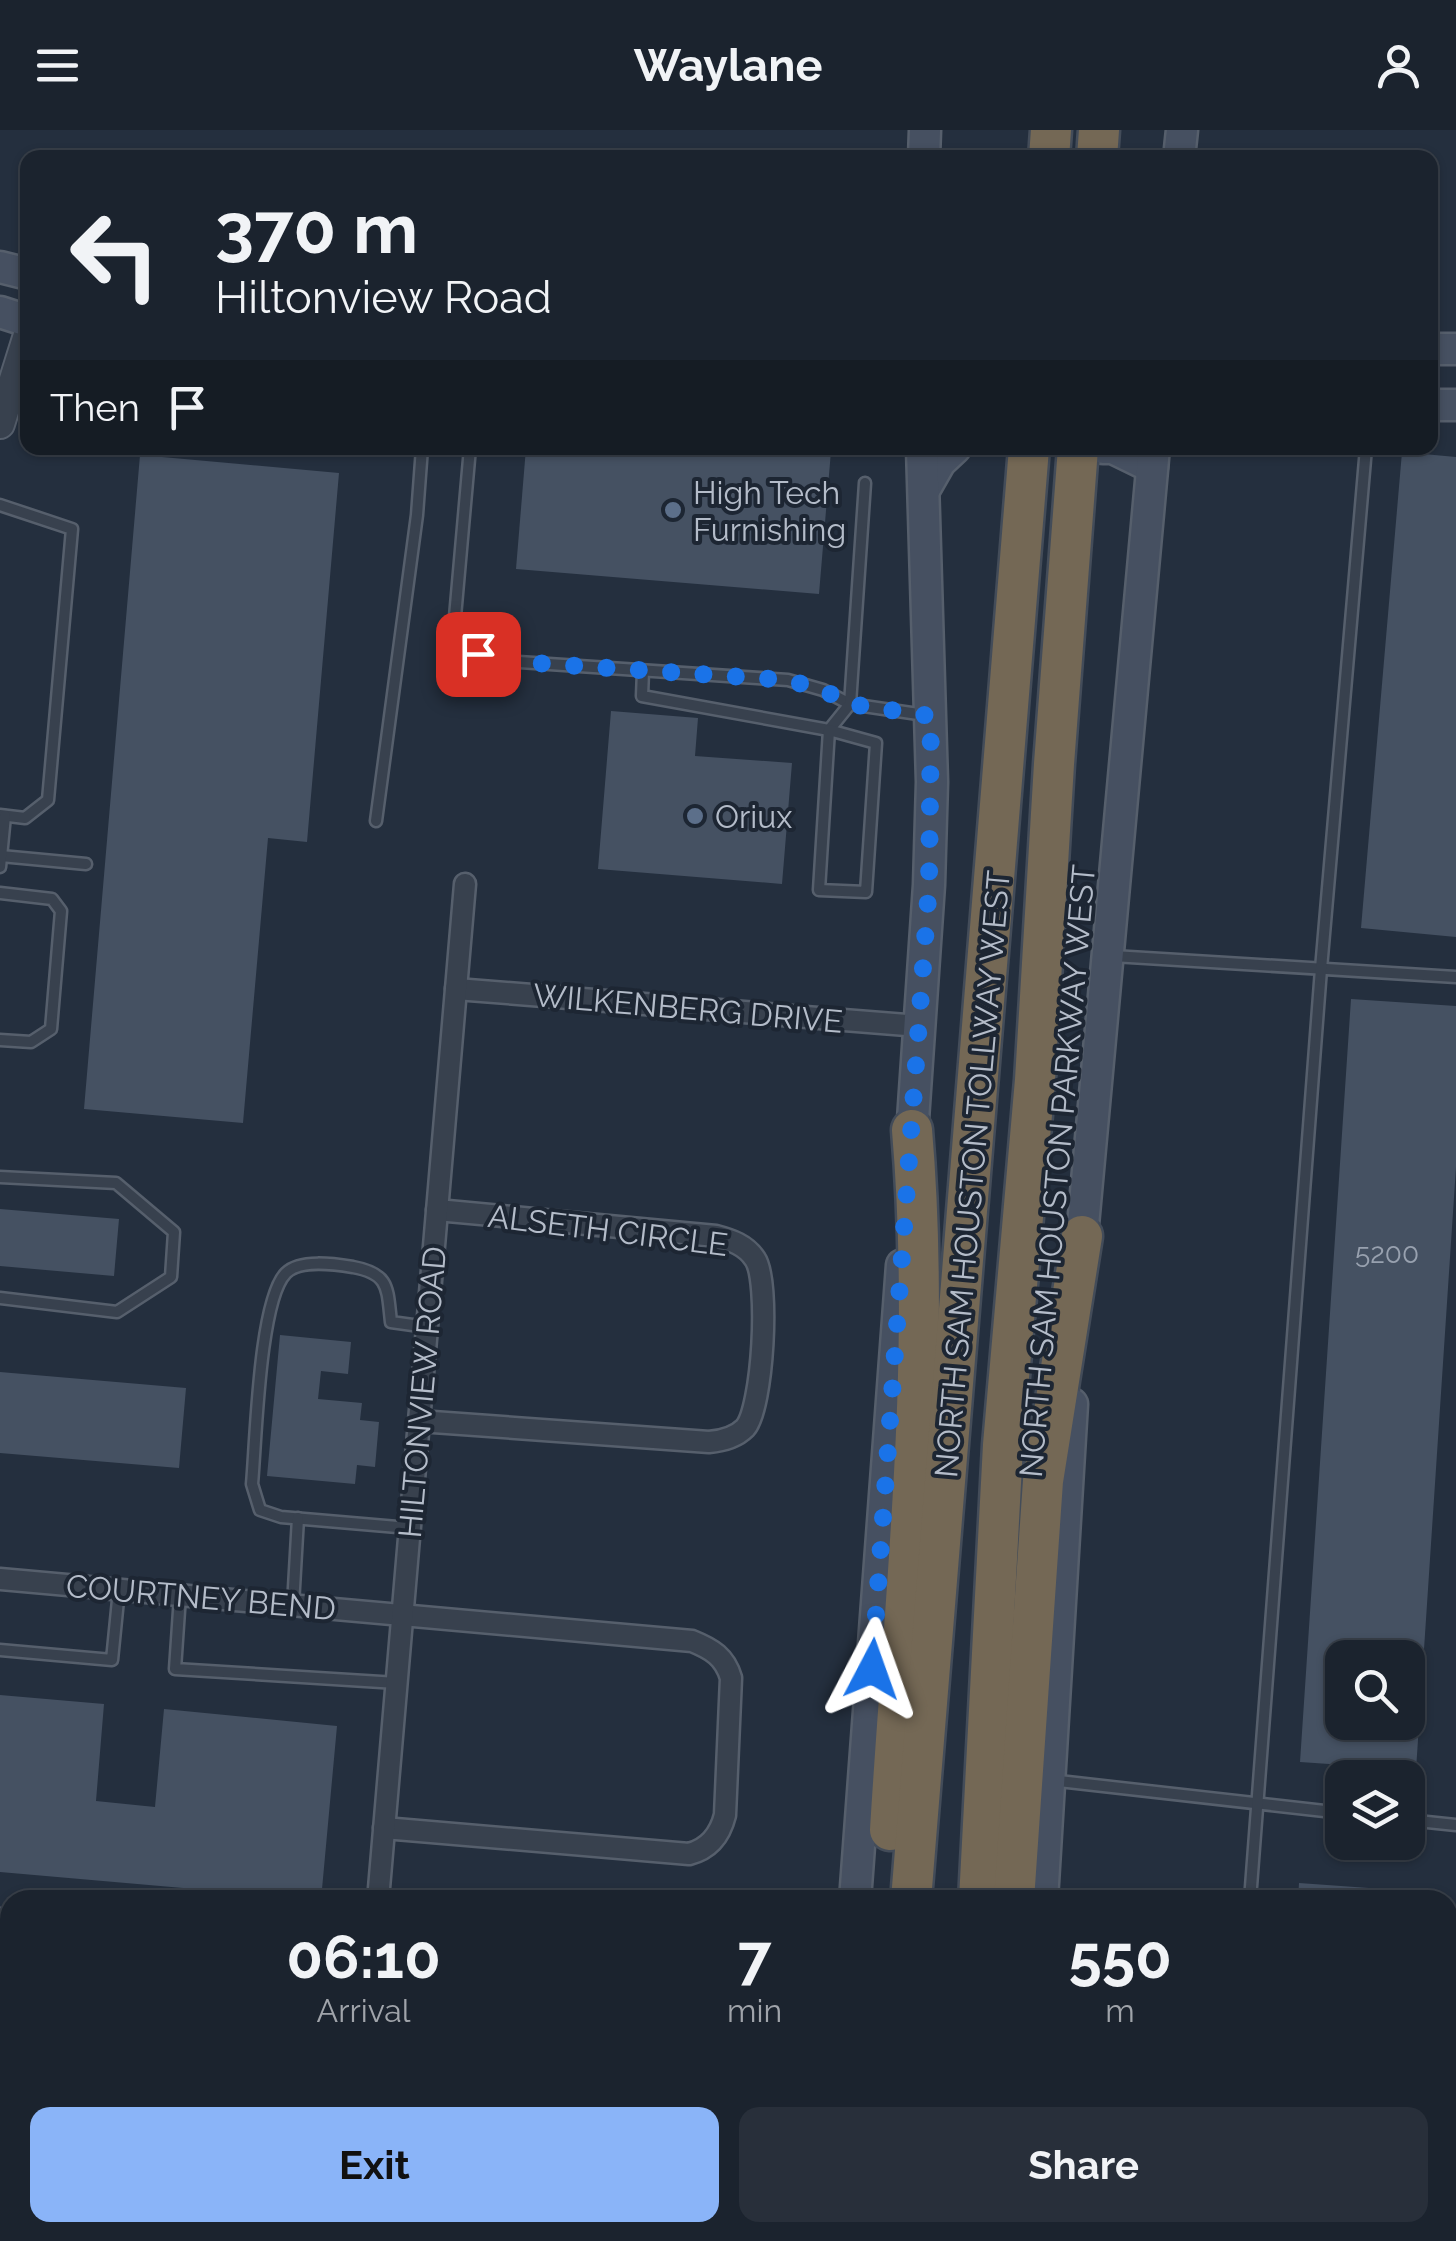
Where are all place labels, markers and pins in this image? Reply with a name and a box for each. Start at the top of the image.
place label: High Tech Furnishing [693,474,846,548]
marker: High Tech Furnishing [662,499,684,521]
pin [436,612,521,697]
place label: Oriux [715,798,792,835]
marker: Oriux [684,805,706,827]

